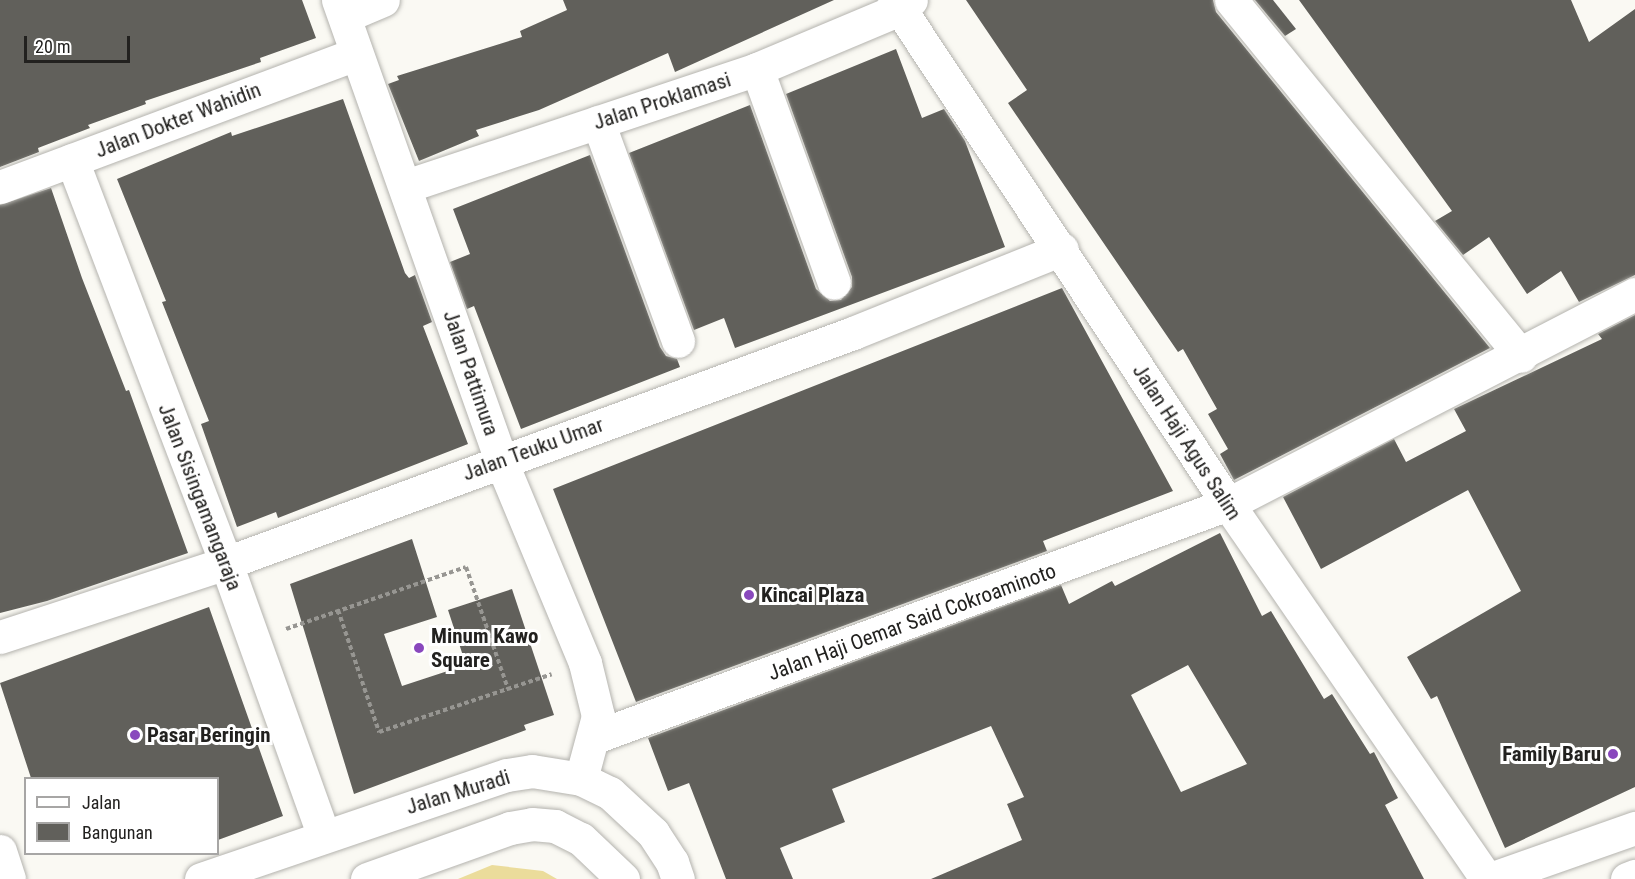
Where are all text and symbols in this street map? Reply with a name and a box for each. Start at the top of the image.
scale bar [27,24,134,62]
text: 20 m [35,36,70,57]
street label: Jalan Proklamasi [590,67,734,135]
street label: Jalan Dokter Wahidin [92,77,264,163]
street label: Jalan Pattimura [438,307,504,439]
street label: Jalan Haji Agus Salim [1127,359,1247,525]
street label: Jalan Sisingamangaraja [153,400,247,594]
street label: Jalan Teuku Umar [459,412,607,486]
street label: Jalan Haji Oemar Said Cokroaminoto [765,558,1059,686]
place label: Kincai Plaza [761,582,864,608]
marker: Kincai Plaza [742,588,756,602]
place label: Minum Kawo Square [431,623,539,673]
marker: Minum Kawo Square [412,641,426,655]
place label: Pasar Beringin [147,722,271,748]
marker: Pasar Beringin [128,728,142,742]
place label: Family Baru [1502,741,1601,767]
marker: Family Baru [1606,747,1620,761]
street label: Jalan Muradi [403,764,513,820]
legend [24,777,219,855]
text: Jalan [82,792,121,813]
text: Bangunan [82,822,153,843]

